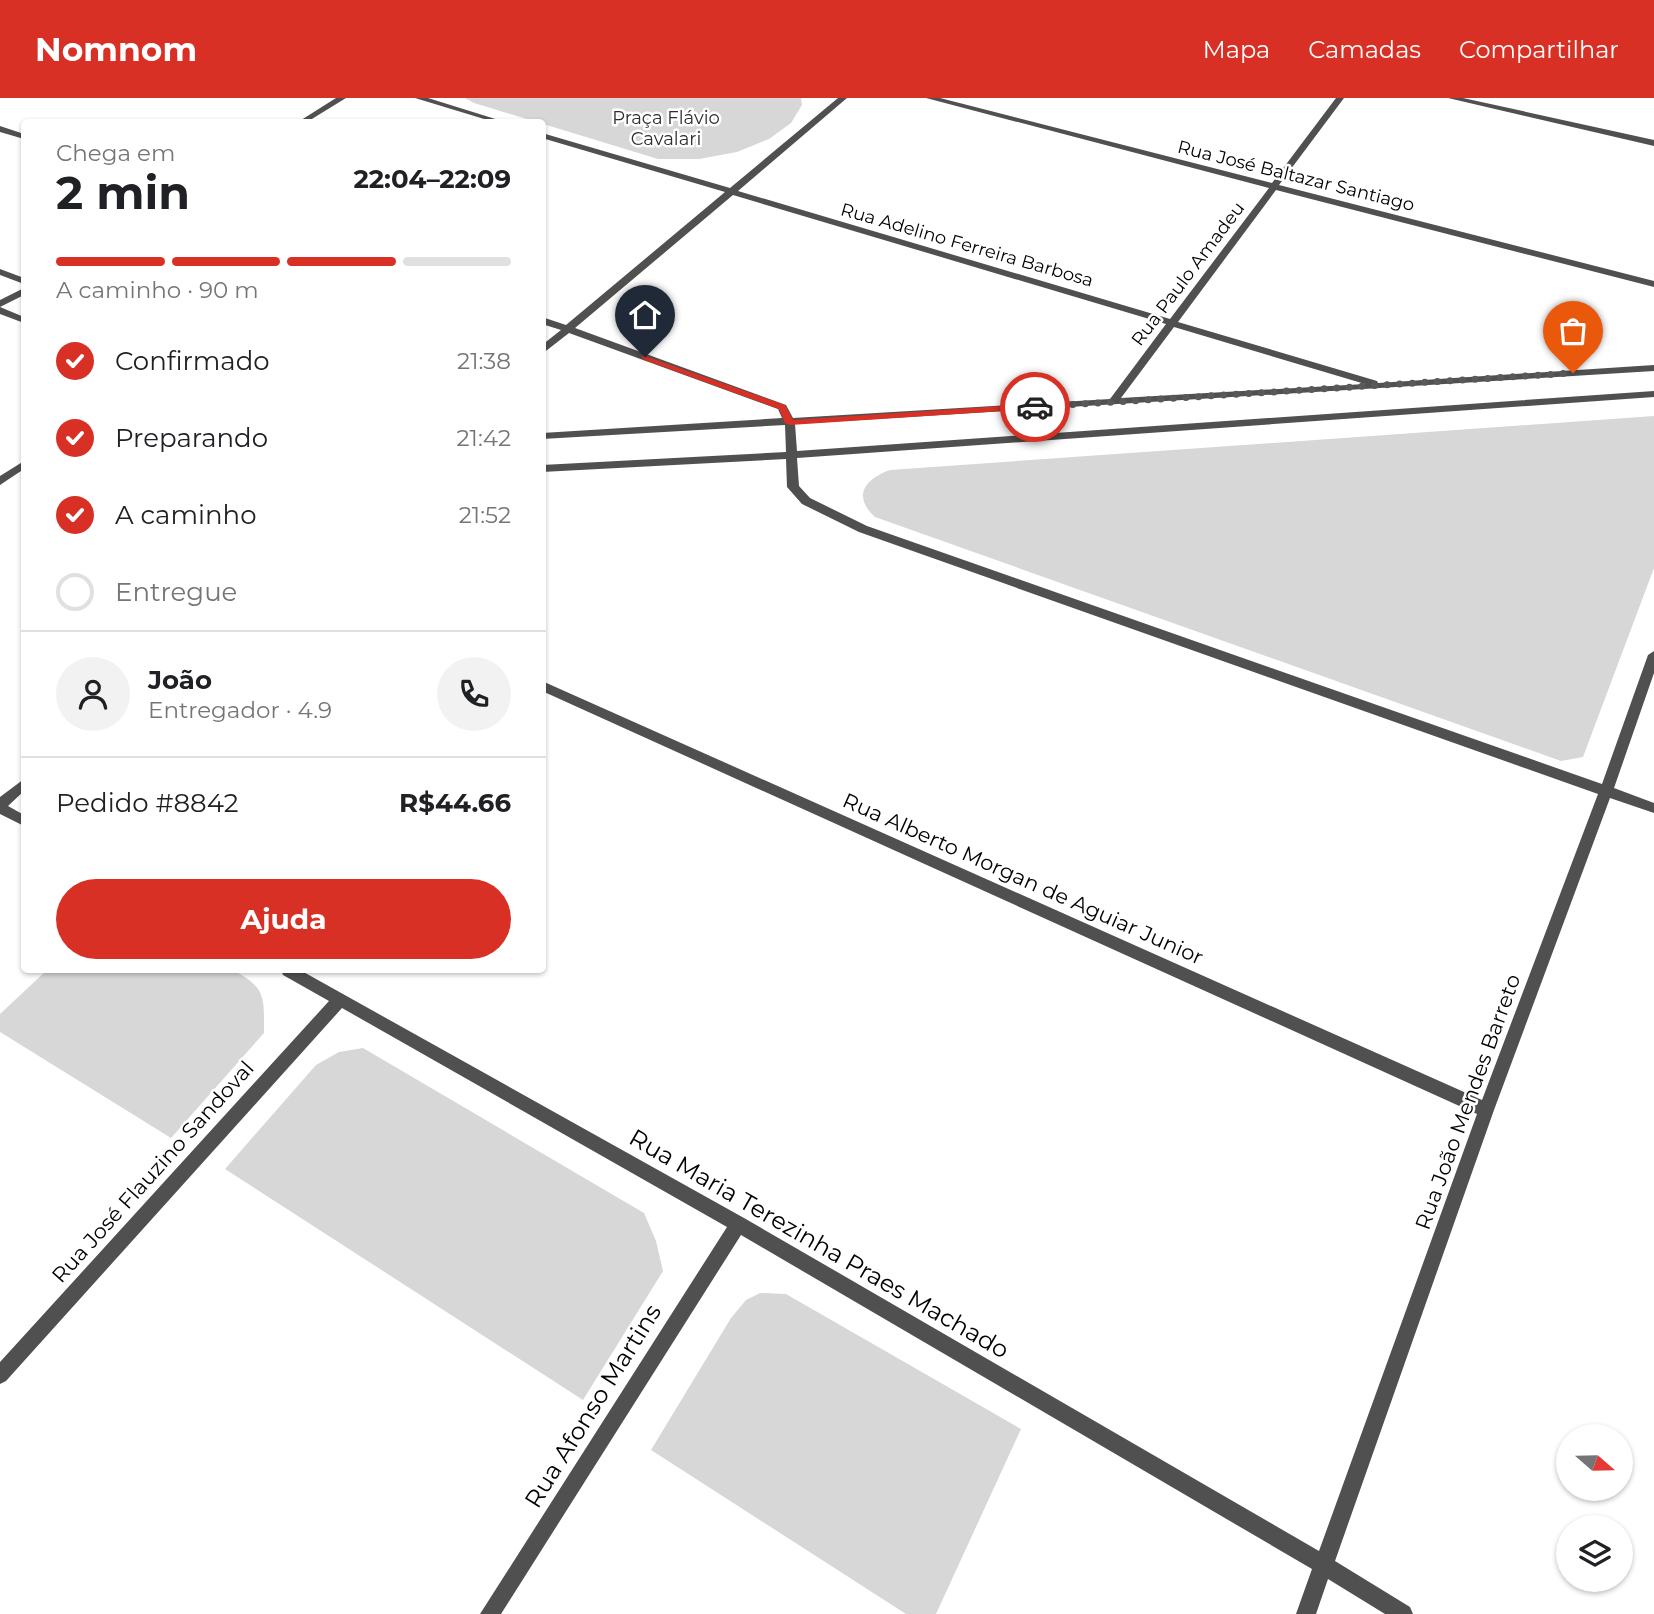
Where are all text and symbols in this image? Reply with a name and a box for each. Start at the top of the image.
text: Nomnom [35,29,197,69]
text: Mapa [1203,35,1270,64]
text: Camadas [1308,35,1421,64]
text: Compartilhar [1459,35,1619,64]
park label: Praça Flávio Cavalari [612,107,720,150]
street label: Rua José Baltazar Santiago [1175,136,1417,216]
text: Chega em [56,139,175,167]
text: 22:04–22:09 [353,163,511,195]
text: 2 min [56,164,190,221]
street label: Rua Adelino Ferreira Barbosa [838,198,1096,292]
street label: Rua Paulo Amadeu [1127,198,1249,350]
text: A caminho · 90 m [56,276,259,304]
pin [615,285,675,357]
icon: home [626,296,664,334]
pin [1543,301,1603,373]
icon: bag [1554,312,1592,350]
icon: check [56,342,94,380]
text: Confirmado [115,345,270,377]
text: 21:38 [457,347,511,375]
courier [1000,372,1070,442]
icon: car [1016,388,1054,426]
icon: check [56,419,94,457]
text: Preparando [115,422,268,454]
text: 21:42 [457,424,511,452]
icon: check [56,496,94,534]
text: A caminho [115,499,256,531]
text: 21:52 [459,501,511,529]
text: Entregue [115,576,237,608]
button: person [56,657,130,731]
button: phone [437,657,511,731]
text: João [148,664,212,696]
text: Entregador · 4.9 [148,696,332,724]
text: Pedido #8842 [56,787,239,819]
text: R$44.66 [399,787,511,819]
street label: Rua Alberto Morgan de Aguiar Junior [839,787,1207,970]
button: Ajuda [56,879,511,959]
street label: Rua João Mendes Barreto [1410,971,1525,1233]
street label: Rua José Flauzino Sandoval [46,1056,259,1288]
street label: Rua Maria Terezinha Praes Machado [624,1123,1014,1365]
street label: Rua Afonso Martins [518,1299,667,1513]
north arrow [1556,1424,1633,1502]
map controls [1556,1424,1633,1592]
button: layers [1556,1515,1633,1592]

